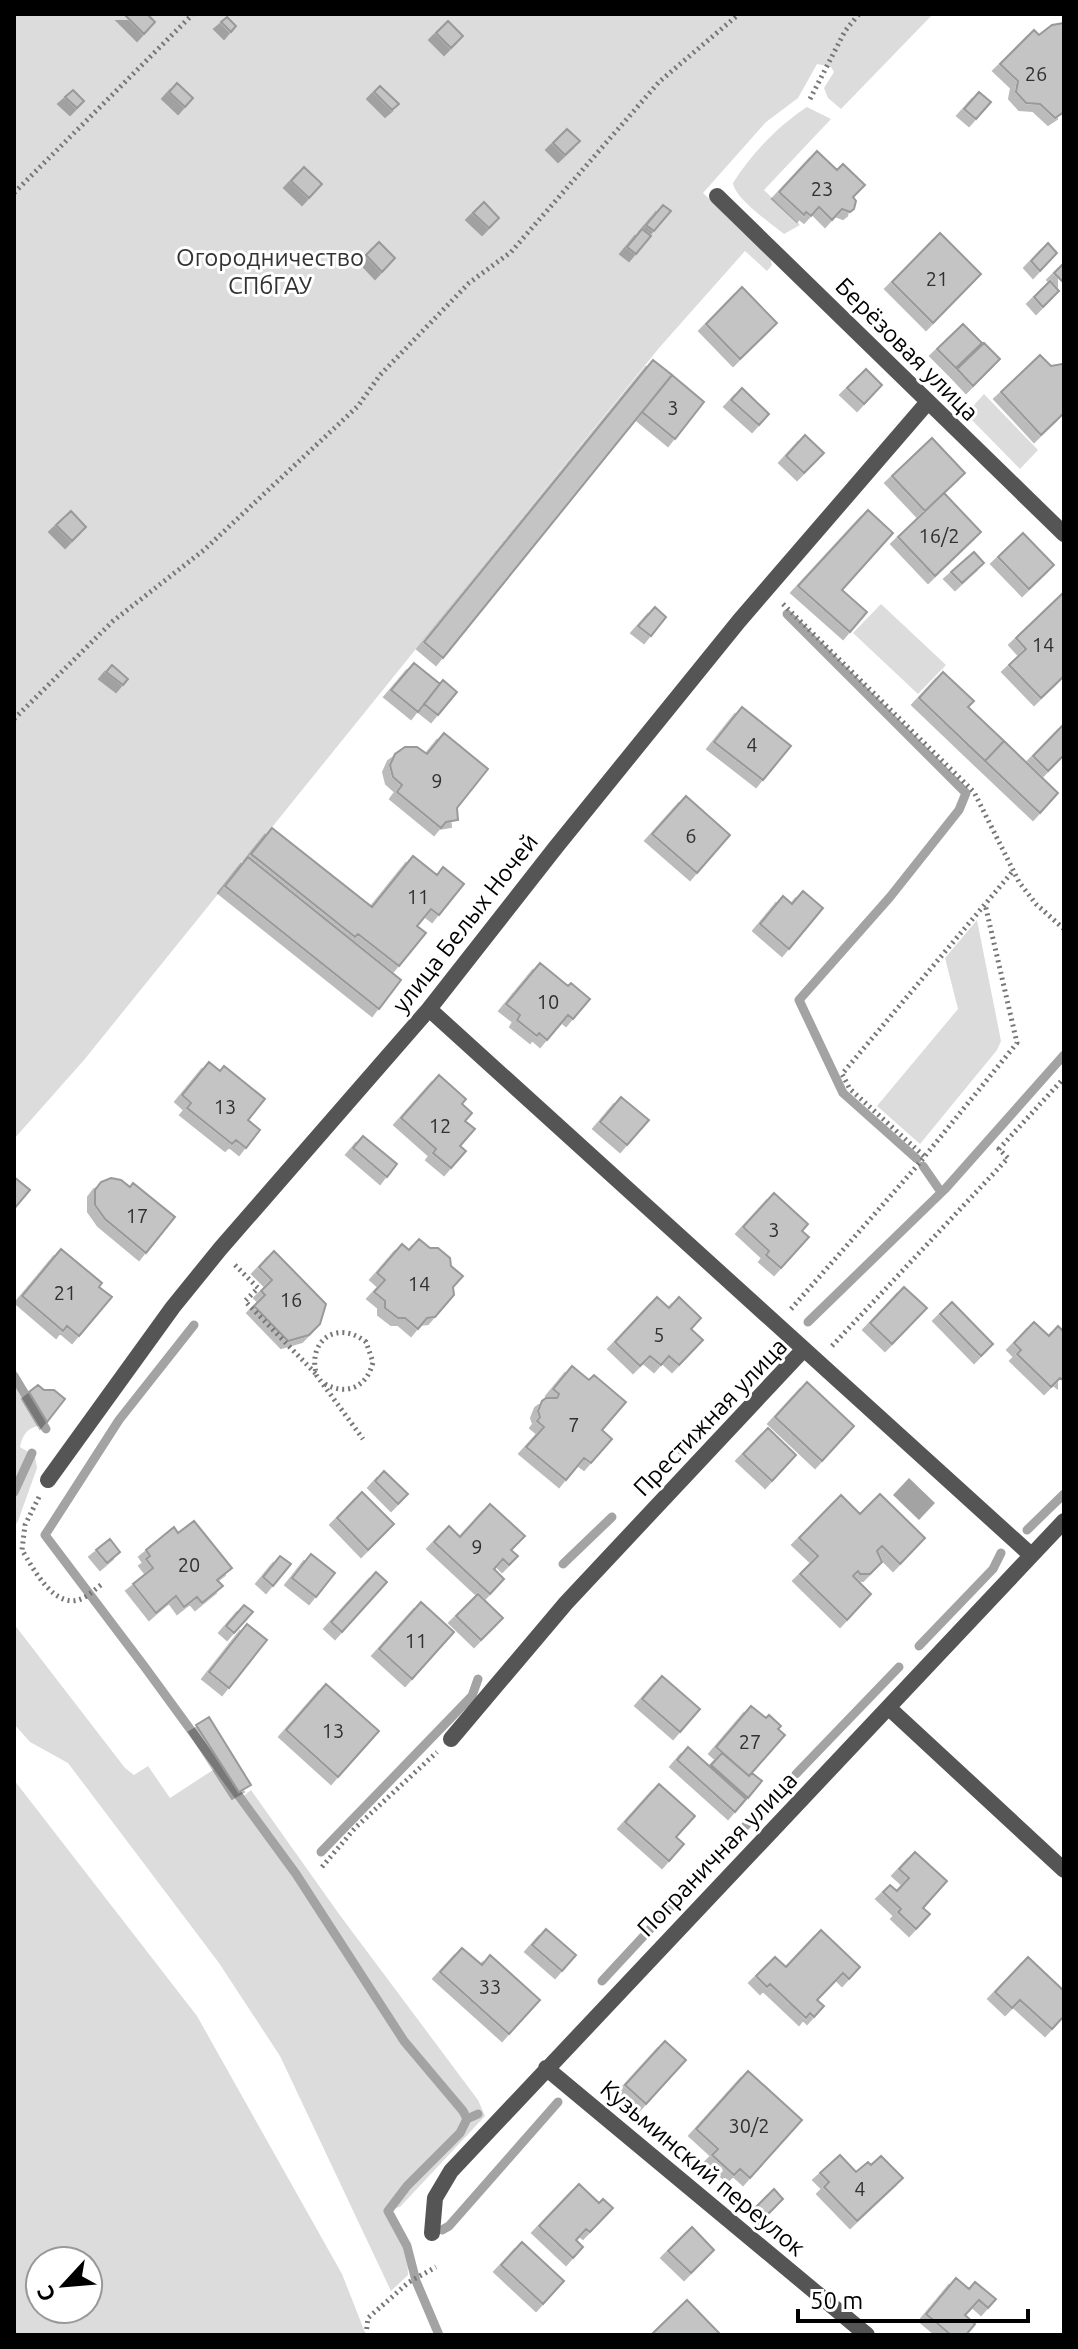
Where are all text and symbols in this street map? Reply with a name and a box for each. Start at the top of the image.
house number: 26 [1025,62,1047,85]
house number: 23 [811,177,833,200]
park label: Огородничество СПбГАУ [176,244,364,299]
house number: 21 [926,267,948,290]
street label: Берёзовая улица [830,272,984,426]
house number: 3 [667,396,679,419]
house number: 16/2 [918,524,960,547]
house number: 14 [1032,633,1054,656]
house number: 4 [746,733,758,756]
house number: 9 [431,769,443,792]
house number: 6 [685,824,697,847]
street label: улица Белых Ночей [387,828,543,1018]
house number: 11 [407,885,429,908]
house number: 10 [537,990,559,1013]
house number: 13 [214,1095,236,1118]
house number: 12 [429,1114,451,1137]
house number: 17 [126,1204,148,1227]
house number: 3 [768,1218,780,1241]
house number: 14 [408,1272,430,1295]
house number: 21 [54,1281,76,1304]
house number: 16 [280,1288,302,1311]
house number: 5 [653,1323,665,1346]
street label: Престижная улица [628,1333,792,1501]
house number: 7 [568,1413,580,1436]
house number: 9 [471,1535,483,1558]
house number: 20 [178,1553,200,1576]
house number: 11 [405,1629,427,1652]
house number: 13 [322,1719,344,1742]
house number: 27 [739,1730,761,1753]
street label: Пограничная улица [632,1766,802,1942]
house number: 33 [479,1975,501,1998]
street label: Кузьминский переулок [595,2075,811,2261]
house number: 30/2 [728,2114,770,2137]
house number: 4 [854,2177,866,2200]
north arrow [24,2245,104,2325]
scale bar [798,2273,1028,2323]
text: С [31,2282,60,2306]
text: 50 m [810,2287,863,2314]

